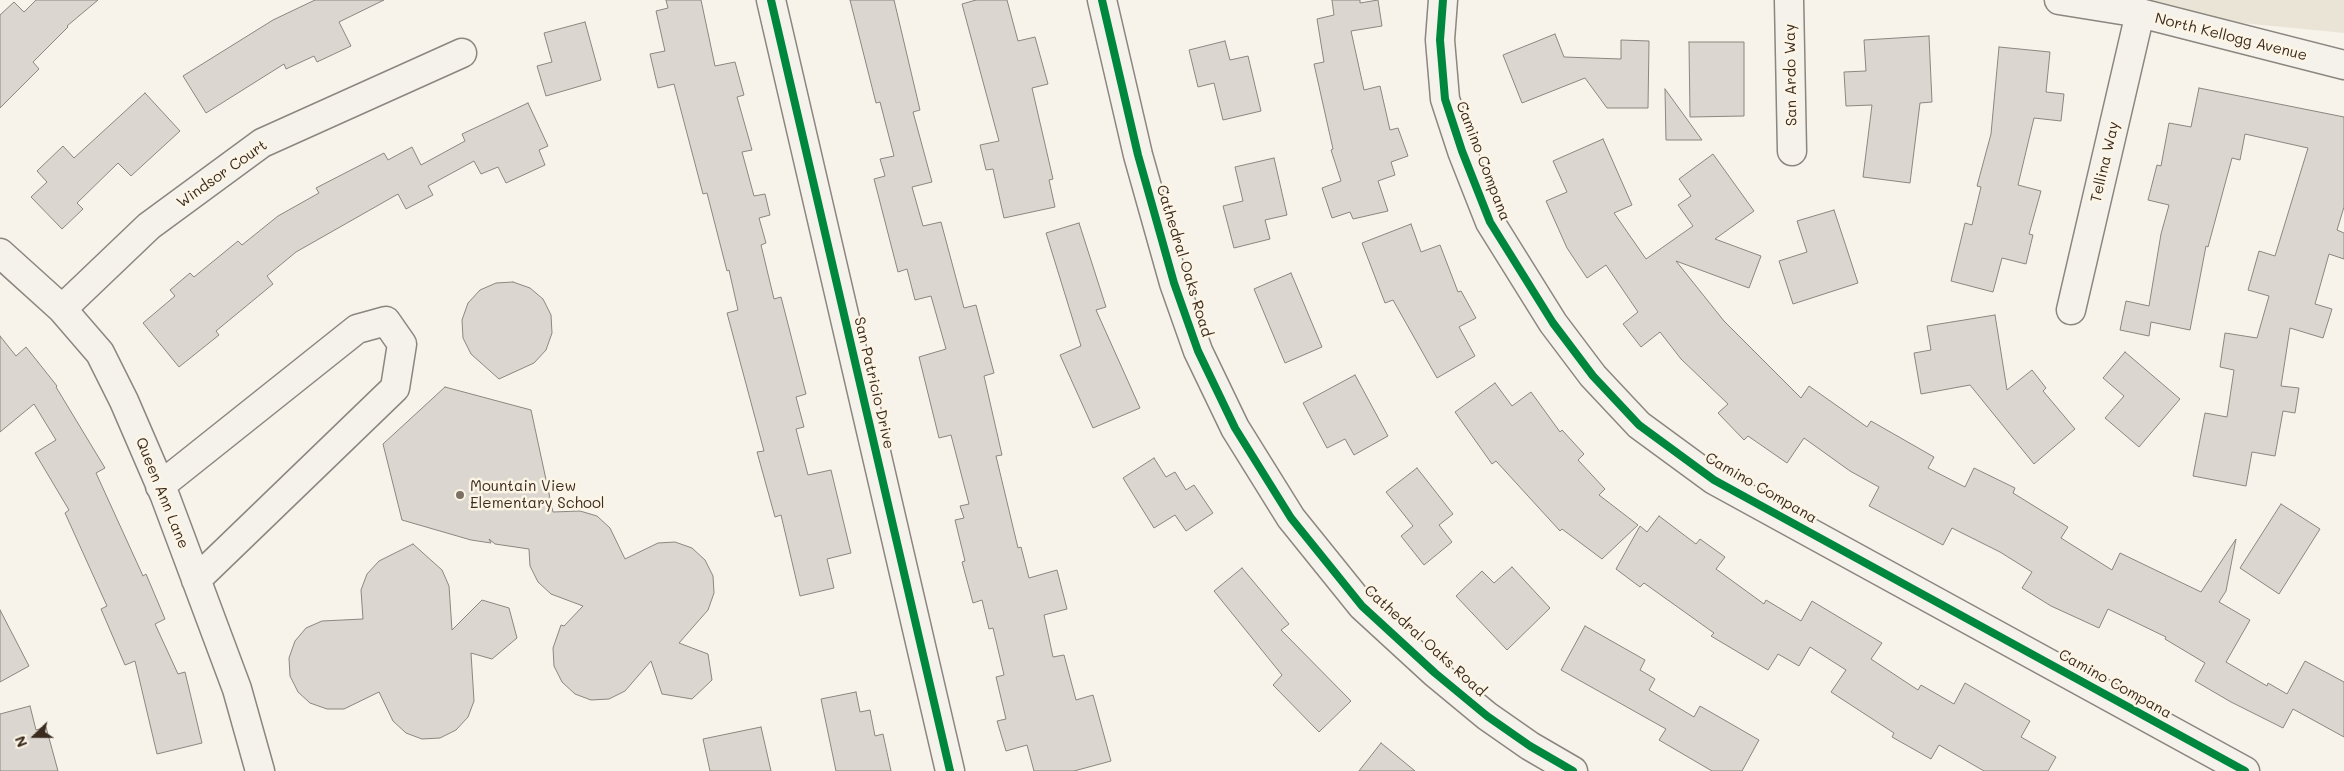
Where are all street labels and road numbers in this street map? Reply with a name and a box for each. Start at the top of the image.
street label: North Kellogg Avenue [2153,9,2309,65]
street label: San Ardo Way [1781,24,1801,126]
street label: Camino Compana [1452,99,1514,223]
street label: Tellina Way [2087,120,2123,204]
street label: Windsor Court [173,136,271,212]
street label: Cathedral Oaks Road [1152,183,1216,339]
street label: San Patricio Drive [850,315,898,451]
street label: Queen Ann Lane [132,435,192,551]
street label: Camino Compana [1702,449,1820,527]
street label: Cathedral Oaks Road [1360,581,1490,701]
street label: Camino Compana [2055,645,2175,723]

